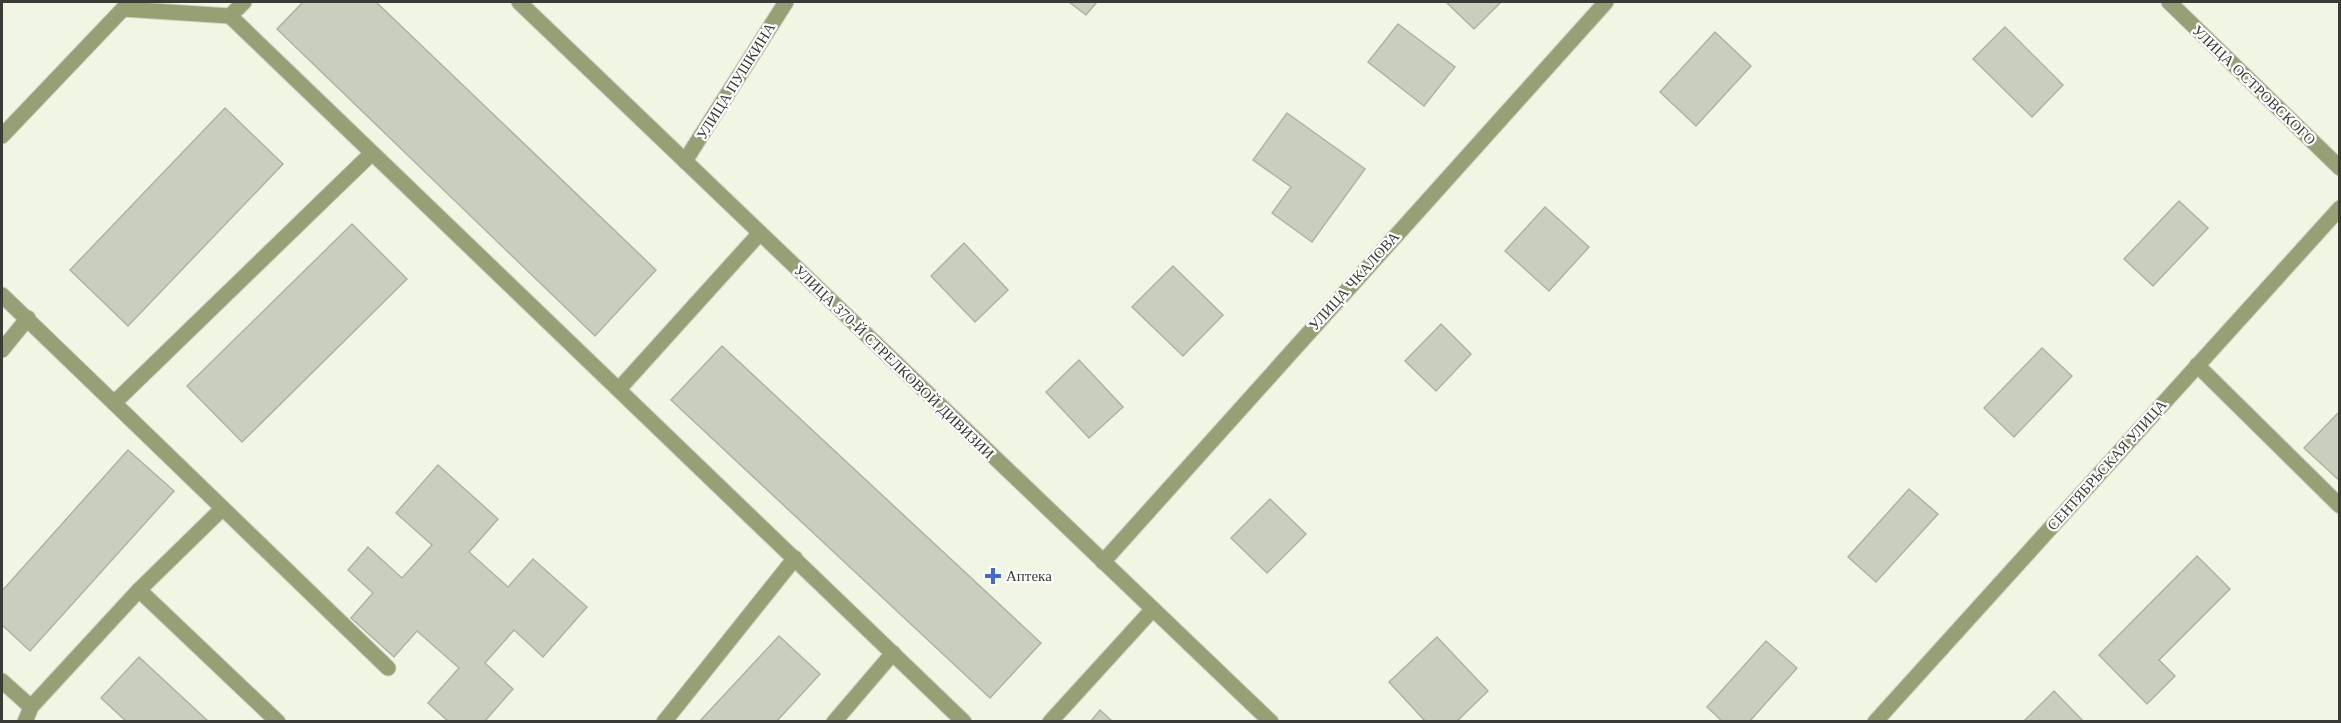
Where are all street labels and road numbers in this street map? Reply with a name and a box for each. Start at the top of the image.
street label: УЛИЦА ПУШКИНА [694,20,778,142]
street label: УЛИЦА ОСТРОВСКОГО [2189,22,2319,148]
street label: УЛИЦА ЧКАЛОВА [1306,228,1402,333]
street label: УЛИЦА 370-Й СТРЕЛКОВОЙ ДИВИЗИИ [791,262,997,462]
street label: СЕНТЯБРЬСКАЯ УЛИЦА [2044,396,2170,534]

